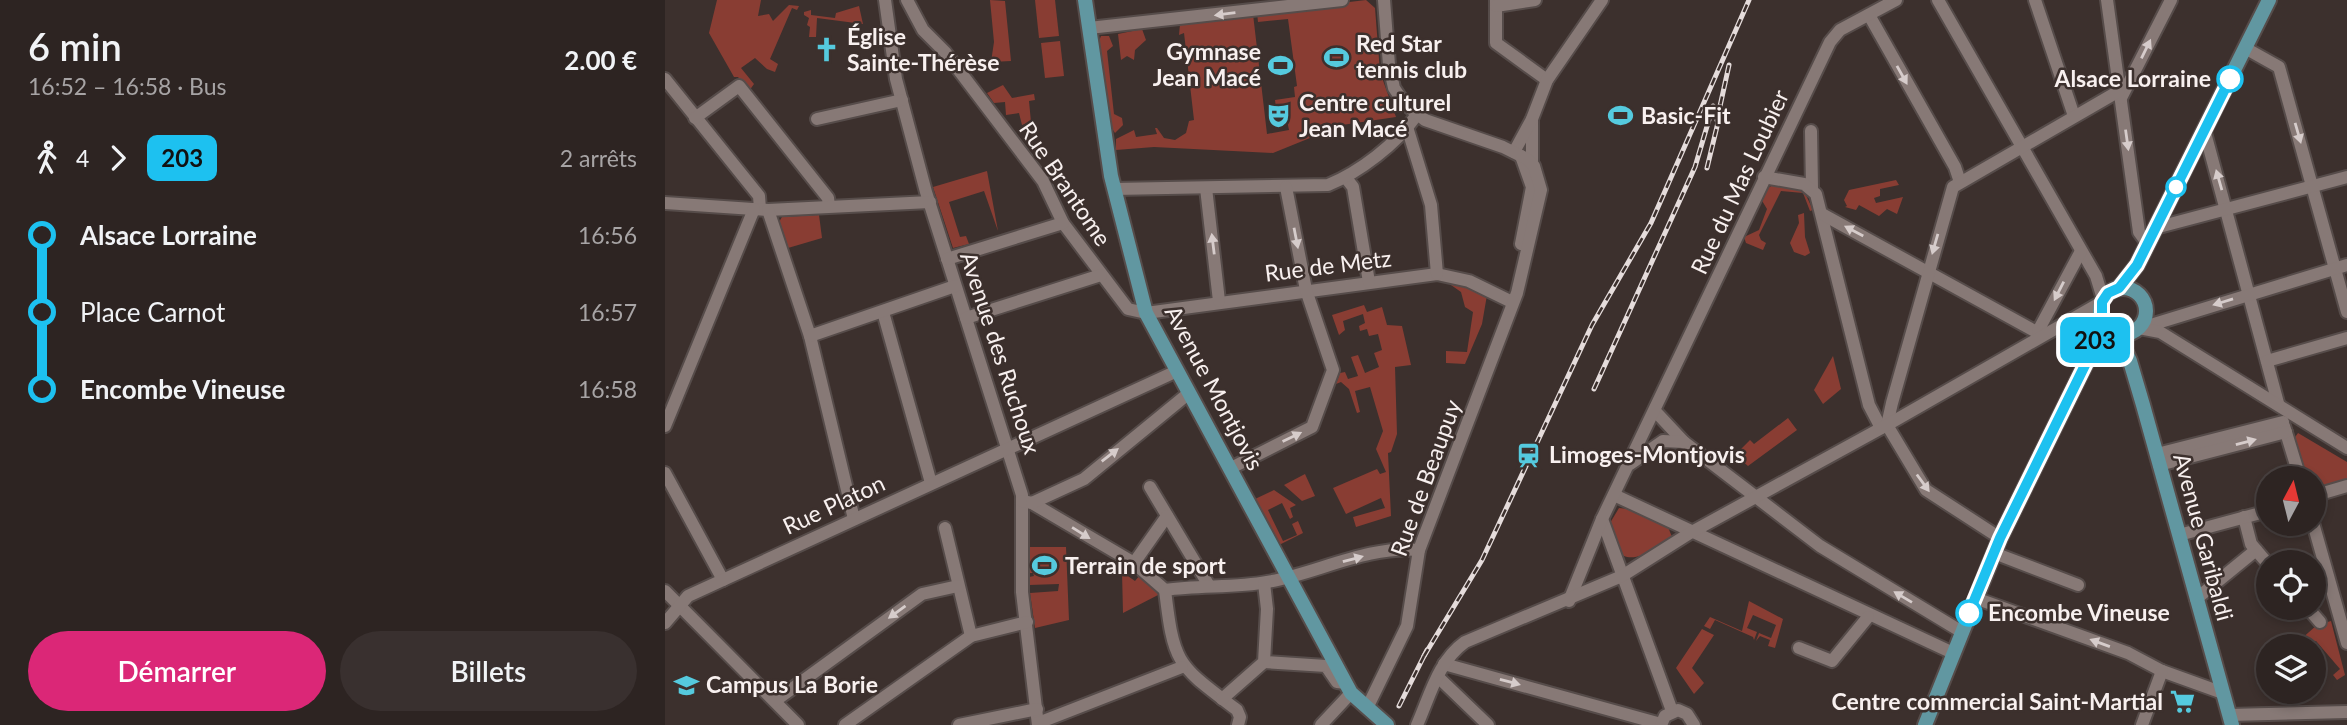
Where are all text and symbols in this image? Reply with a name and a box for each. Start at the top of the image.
one-way arrow [1214,8,1236,19]
place label: Église Sainte-Thérèse [847,22,999,76]
text: 6 min [28,23,122,69]
place label: Red Star tennis club [1356,29,1467,83]
church icon: Église Sainte-Thérèse [813,36,841,64]
place label: Gymnase Jean Macé [1153,37,1261,91]
one-way arrow [2141,39,2152,59]
sports icon: Red Star tennis club [1322,43,1350,71]
text: 2.00 € [564,44,637,76]
sports icon: Gymnase Jean Macé [1267,51,1295,79]
place label: Alsace Lorraine [2053,64,2211,92]
one-way arrow [1896,65,1908,84]
marker: Alsace Lorraine [2217,66,2243,92]
text: 16:52 – 16:58 · Bus [28,72,227,100]
street label: Rue du Mas Loubier [1684,84,1794,278]
place label: Centre culturel Jean Macé [1299,88,1451,142]
place label: Basic-Fit [1641,101,1731,129]
theatre icon: Centre culturel Jean Macé [1265,102,1293,130]
sports icon: Basic-Fit [1607,102,1635,130]
street label: Rue Brantome [1014,116,1118,251]
one-way arrow [2294,122,2304,143]
one-way arrow [2121,130,2132,152]
icon: walk [28,139,66,177]
icon: forward [99,139,137,177]
text: 203 [161,143,203,172]
text: 4 [76,144,89,172]
text: 2 arrêts [560,144,637,172]
one-way arrow [2213,169,2224,191]
unlabelled marker [2166,177,2186,197]
text: Alsace Lorraine [80,219,257,251]
text: 16:56 [578,221,637,249]
one-way arrow [1844,225,1864,237]
one-way arrow [1291,228,1302,250]
one-way arrow [1207,233,1218,255]
one-way arrow [1930,234,1940,255]
street label: Rue de Metz [1263,243,1393,287]
street label: Avenue des Ruchoux [955,248,1047,458]
one-way arrow [2053,281,2065,301]
text: Place Carnot [80,296,225,328]
one-way arrow [2212,297,2233,308]
text: 16:57 [578,298,637,326]
street label: Avenue Montjovis [1160,300,1270,475]
line badge: 203 [2055,317,2135,363]
text: 203 [2074,325,2116,354]
text: Encombe Vineuse [80,373,286,405]
text: 16:58 [578,375,637,403]
street label: Rue de Beaupuy [1384,396,1466,560]
one-way arrow [1282,431,1302,443]
one-way arrow [2236,436,2258,447]
place label: Limoges-Montjovis [1549,440,1745,468]
station icon: Limoges-Montjovis [1515,441,1543,469]
one-way arrow [1101,449,1119,463]
street label: Avenue Garibaldi [2168,450,2240,624]
north arrow [2256,466,2326,536]
map controls [2256,466,2326,704]
street label: Rue Platon [778,468,889,540]
one-way arrow [1915,474,1929,492]
one-way arrow [1071,527,1090,540]
button: locate [2256,550,2326,620]
place label: Terrain de sport [1065,551,1226,579]
sports icon: Terrain de sport [1031,552,1059,580]
one-way arrow [1342,553,1364,564]
one-way arrow [1894,591,1913,603]
place label: Encombe Vineuse [1988,598,2170,626]
marker: Encombe Vineuse [1956,600,1982,626]
one-way arrow [888,605,906,619]
button: Démarrer [28,631,326,711]
button: Billets [340,631,637,711]
button: layers [2256,634,2326,704]
one-way arrow [2090,637,2111,648]
place label: Campus La Borie [706,670,878,698]
school or university icon: Campus La Borie [672,671,700,699]
one-way arrow [1499,678,1520,688]
place label: Centre commercial Saint-Martial [1831,687,2163,715]
supermarket icon: Centre commercial Saint-Martial [2169,688,2197,716]

